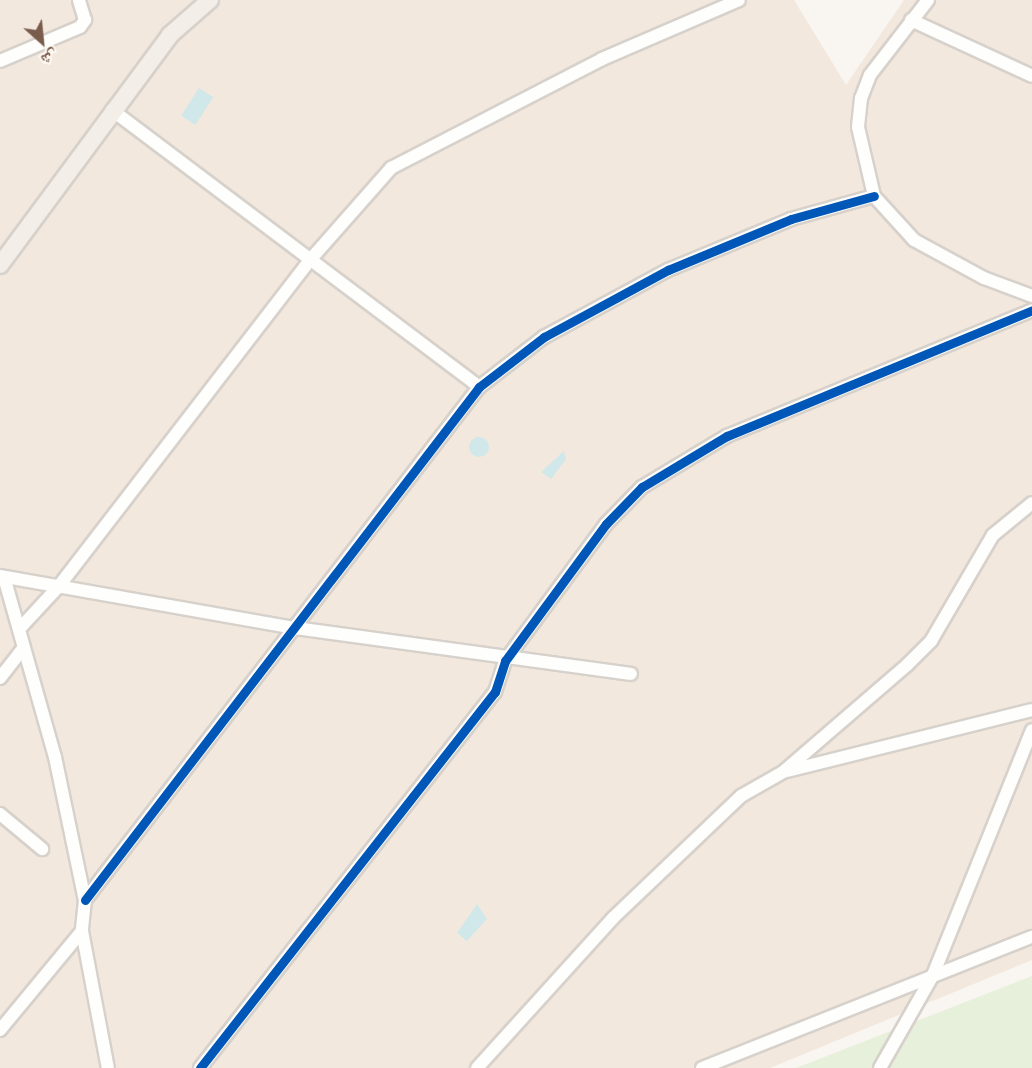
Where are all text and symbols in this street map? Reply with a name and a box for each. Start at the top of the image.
north arrow [12,12,72,72]
text: ش [38,45,62,71]

